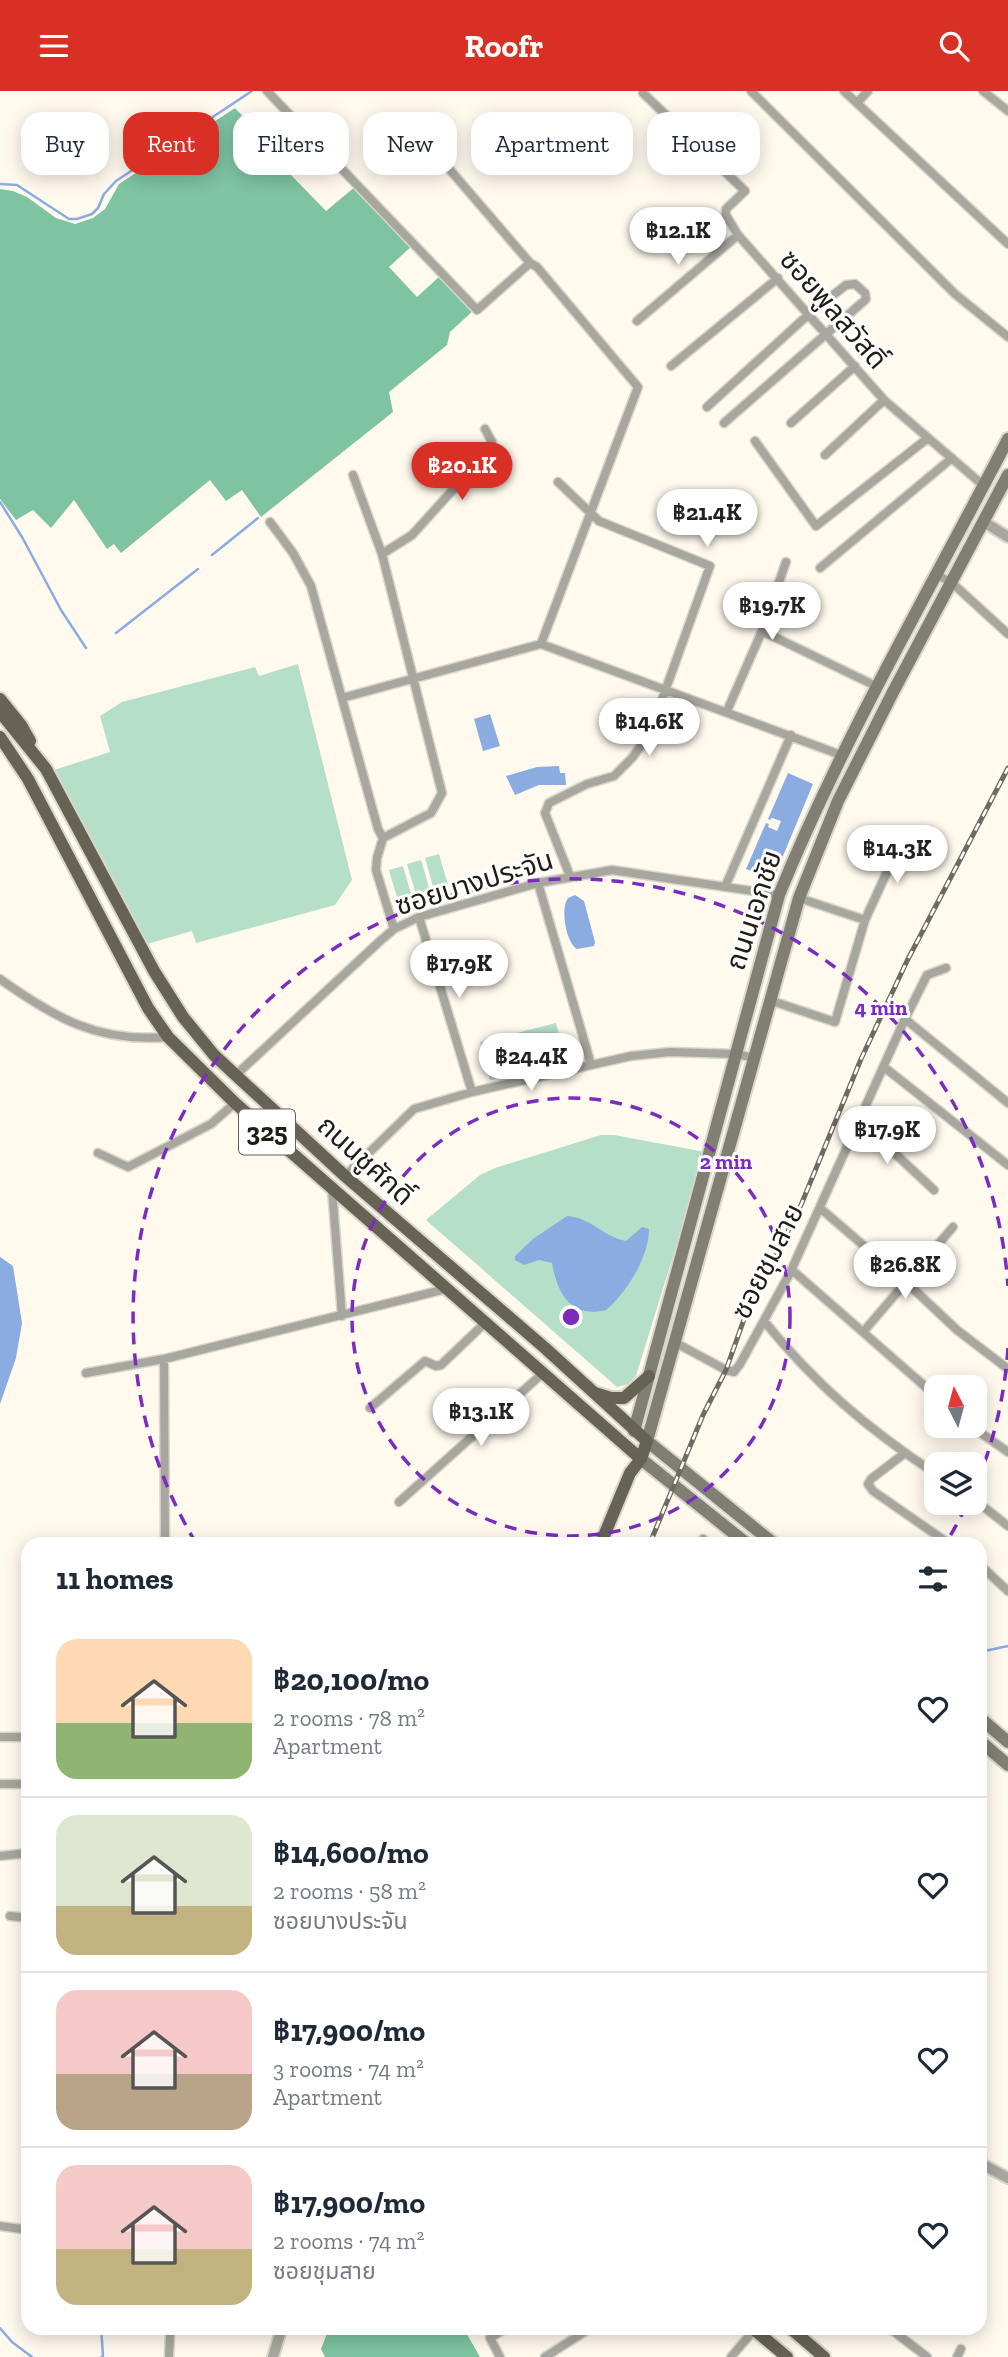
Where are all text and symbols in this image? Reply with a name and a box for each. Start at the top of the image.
icon: menu [35,27,73,65]
text: Roofr [465,27,543,65]
icon: search [935,27,973,65]
chip: Buy [21,112,109,175]
chip: Rent [123,112,219,175]
chip: Filters [233,112,349,175]
chip: New [363,112,457,175]
chip: Apartment [471,112,633,175]
chip: House [647,112,760,175]
pin: ฿12.1K [621,207,735,267]
text: ฿12.1K [645,216,711,244]
street label: ซอยพูลสวัสดิ์ [772,243,894,376]
pin: ฿20.1K [405,443,519,502]
text: ฿20.1K [427,451,497,479]
pin: ฿21.4K [650,489,764,549]
text: ฿21.4K [673,498,741,526]
pin: ฿19.7K [715,582,829,642]
text: ฿19.7K [739,591,805,619]
pin: ฿14.6K [592,699,706,758]
text: ฿14.6K [615,707,683,735]
pin: ฿14.3K [840,825,954,885]
text: ฿14.3K [863,834,931,862]
street label: ซอยบางประจัน [391,843,557,922]
street label: ถนนเอกชัย [719,846,788,974]
pin: ฿17.9K [402,941,516,1000]
text: ฿17.9K [426,949,492,977]
text: 4 min [854,995,908,1020]
pin: ฿24.4K [474,1033,588,1093]
text: ฿24.4K [495,1042,567,1070]
pin: ฿17.9K [830,1107,944,1166]
road number: 325 [239,1109,295,1155]
street label: ถนนชูศักดิ์ [310,1109,421,1213]
text: ฿17.9K [854,1115,920,1143]
text: 2 min [700,1149,753,1174]
street label: ซอยชุมสาย [724,1198,810,1324]
pin: ฿26.8K [848,1241,962,1301]
text: ฿26.8K [869,1250,941,1278]
centre of rings [559,1305,583,1329]
north arrow [924,1375,987,1439]
map controls [924,1375,987,1515]
pin: ฿13.1K [424,1389,538,1448]
text: ฿13.1K [449,1397,513,1425]
button: layers [924,1452,987,1515]
icon: filters [914,1560,952,1598]
text: 11 homes [56,1561,174,1597]
text: ฿20,100/mo [273,1662,429,1698]
icon: home [112,1667,196,1751]
icon: heart [914,1690,952,1728]
text: 2 rooms · 78 m² [273,1704,425,1732]
text: Apartment [273,1732,382,1760]
text: ฿14,600/mo [273,1835,429,1871]
icon: home [112,1843,196,1927]
icon: heart [914,1866,952,1904]
text: 2 rooms · 58 m² [273,1877,426,1905]
text: ซอยบางประจัน [273,1907,407,1935]
text: ฿17,900/mo [273,2013,425,2049]
icon: home [112,2018,196,2102]
icon: heart [914,2041,952,2079]
text: 3 rooms · 74 m² [273,2055,424,2083]
text: Apartment [273,2083,382,2111]
text: ฿17,900/mo [273,2185,425,2221]
icon: home [112,2193,196,2277]
icon: heart [914,2216,952,2254]
text: 2 rooms · 74 m² [273,2227,424,2255]
text: ซอยชุมสาย [273,2257,376,2285]

